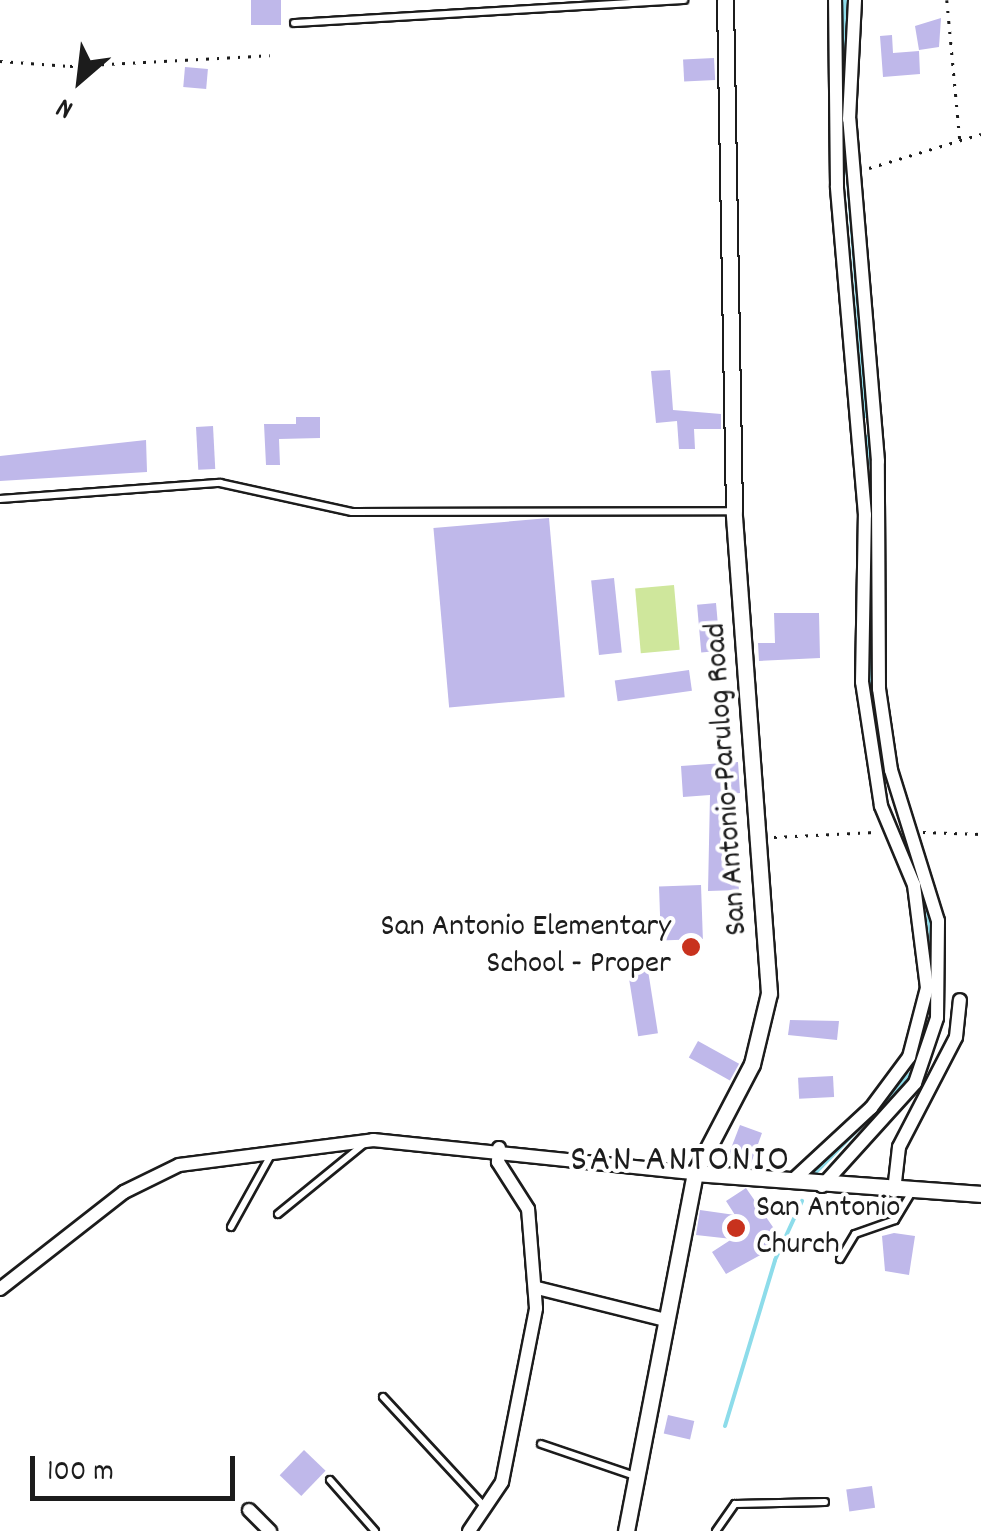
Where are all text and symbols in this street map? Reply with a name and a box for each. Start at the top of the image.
north arrow [30,30,130,130]
text: N [50,86,81,127]
street label: San Antonio-Parulog Road [698,621,758,937]
place label: San Antonio Elementary School - Proper [381,910,671,985]
marker: San Antonio Elementary School - Proper [680,936,702,958]
district label: SAN ANTONIO [570,1139,792,1185]
place label: San Antonio Church [756,1191,900,1266]
marker: San Antonio Church [725,1217,747,1239]
scale bar [35,1436,240,1498]
text: 100 m [47,1452,114,1495]

